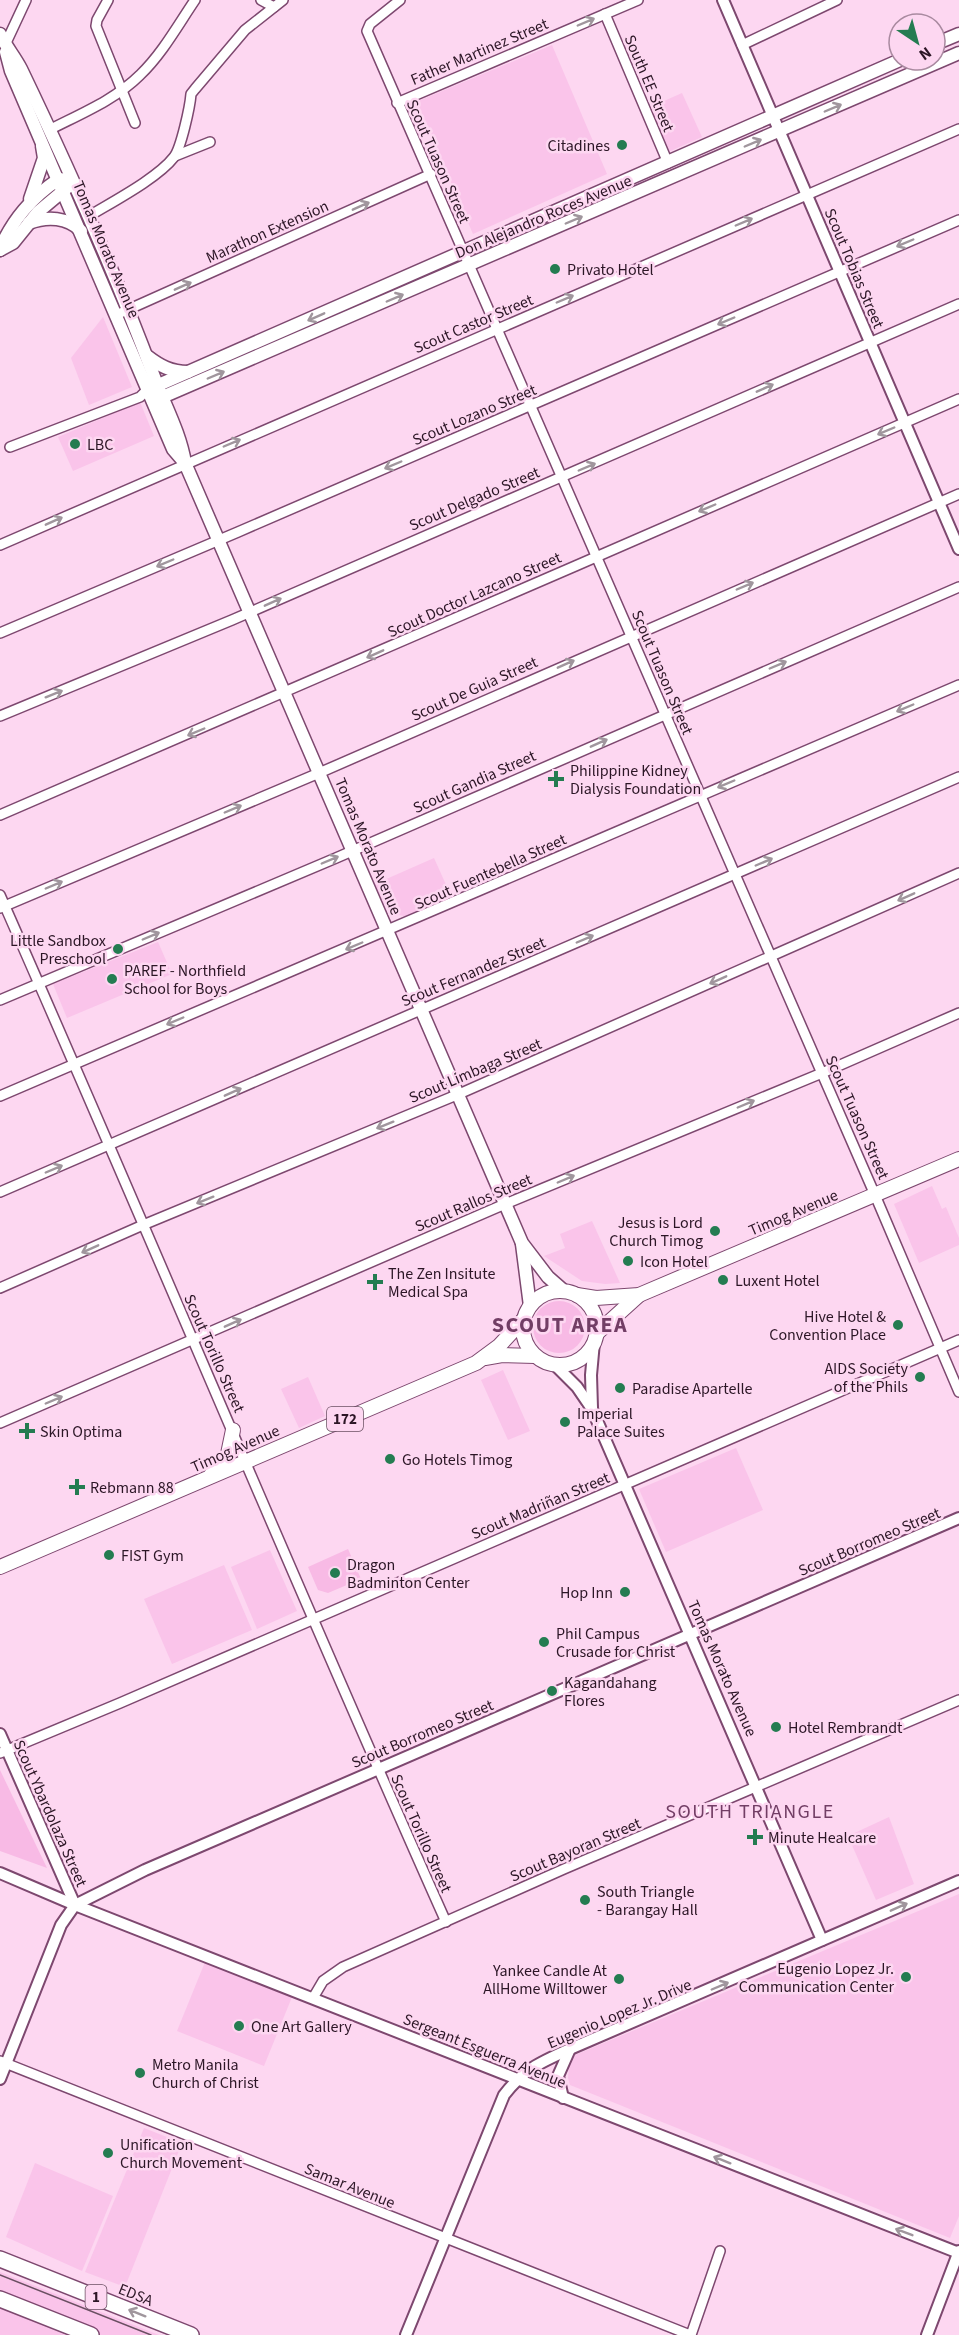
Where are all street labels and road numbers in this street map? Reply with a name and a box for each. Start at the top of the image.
street label: Father Martinez Street [407,13,552,91]
street label: South EE Street [619,32,680,136]
street label: Scout Tuason Street [401,96,476,227]
street label: Don Alejandro Roces Avenue [452,170,635,264]
street label: Tomas Morato Avenue [67,177,145,321]
street label: Marathon Extension [203,195,332,269]
street label: Scout Tobias Street [819,205,890,332]
street label: Scout Castor Street [410,289,537,359]
street label: Scout Lozano Street [409,379,540,451]
street label: Scout Delgado Street [406,461,544,536]
street label: Scout Doctor Lazcano Street [384,546,565,643]
street label: Scout Tuason Street [626,607,699,739]
street label: Scout De Guia Street [408,651,542,727]
street label: Scout Gandia Street [409,745,540,819]
street label: Tomas Morato Avenue [329,774,407,918]
street label: Scout Fuentebella Street [411,828,570,915]
street label: Scout Fernandez Street [398,931,550,1012]
street label: Scout Limbaga Street [406,1033,546,1109]
street label: Scout Tuason Street [820,1052,895,1183]
street label: Scout Rallos Street [411,1168,536,1238]
street label: Timog Avenue [745,1184,841,1242]
street label: Scout Torillo Street [178,1291,250,1417]
road number: 172 [327,1407,363,1431]
street label: Timog Avenue [188,1420,283,1478]
street label: Scout Madriñan Street [468,1467,614,1545]
street label: Scout Borromeo Street [795,1502,944,1582]
street label: Tomas Morato Avenue [682,1597,762,1740]
street label: Scout Borromeo Street [348,1694,497,1774]
street label: Scout Ybardolaza Street [8,1736,93,1891]
street label: Scout Torillo Street [385,1771,457,1897]
street label: Scout Bayoran Street [507,1812,645,1887]
street label: Eugenio Lopez Jr. Drive [544,1974,695,2054]
street label: Sergeant Esguerra Avenue [400,2008,569,2094]
street label: Samar Avenue [301,2158,398,2214]
street label: EDSA [115,2278,156,2312]
road number: 1 [86,2285,106,2309]

